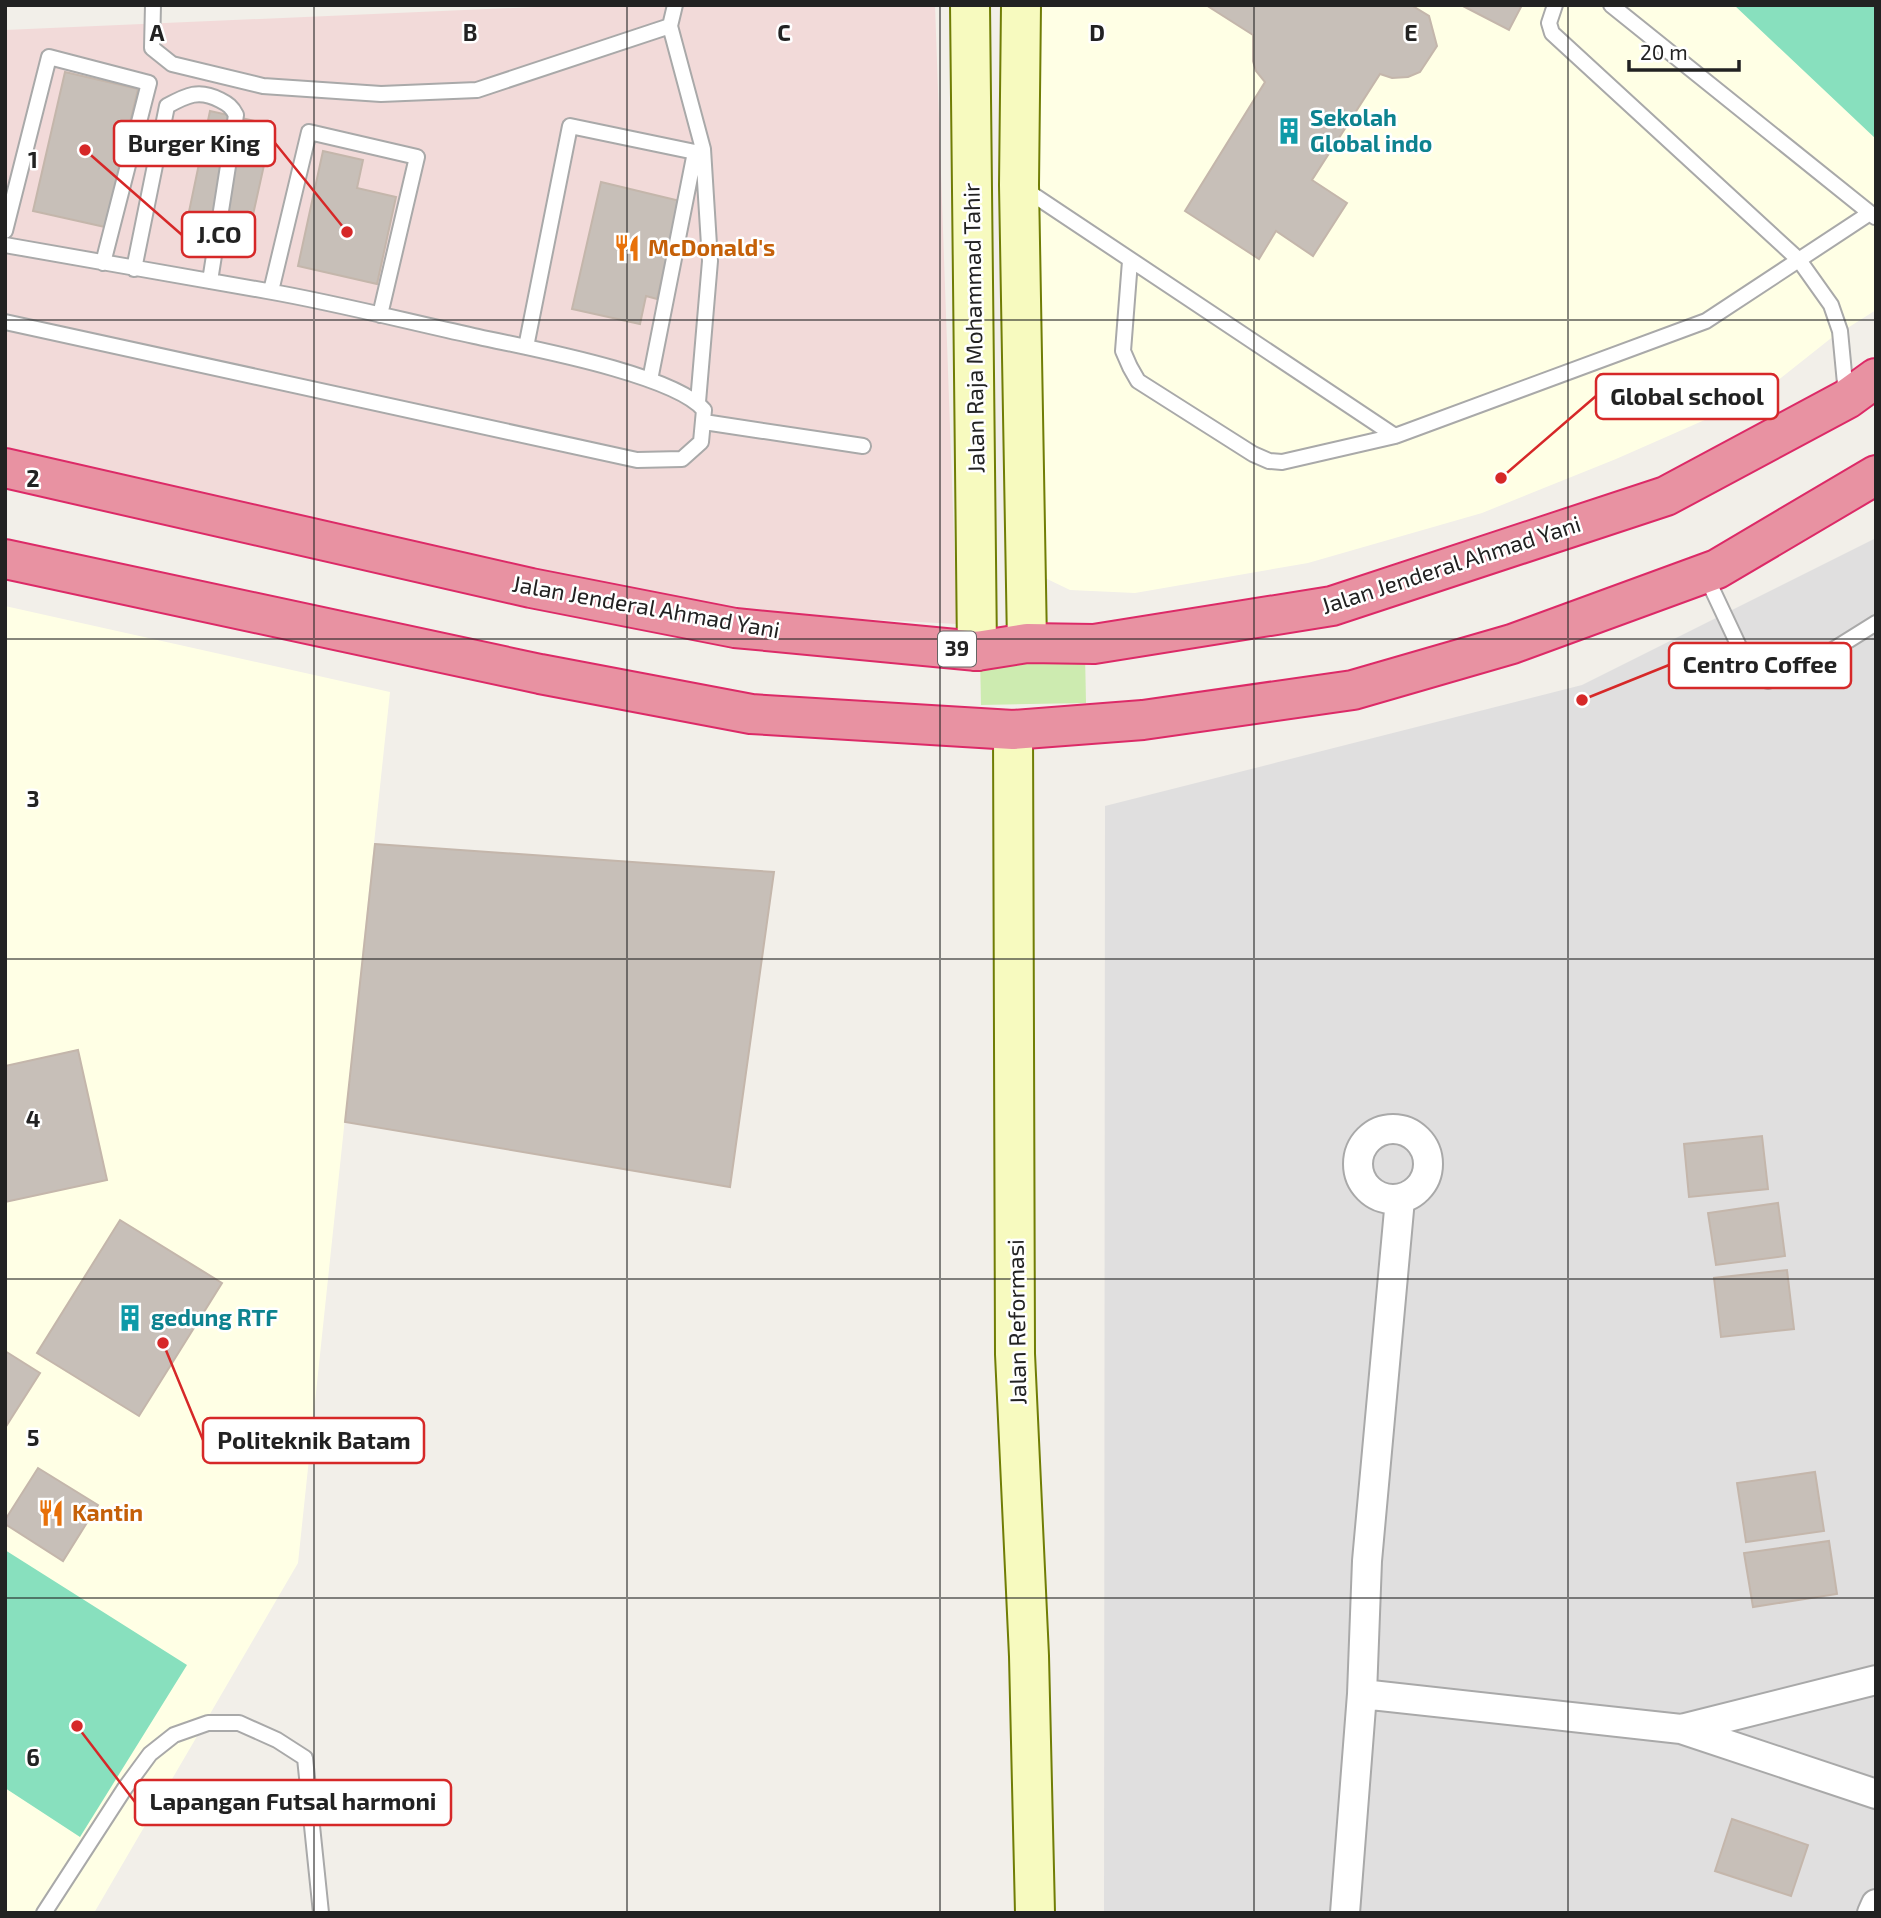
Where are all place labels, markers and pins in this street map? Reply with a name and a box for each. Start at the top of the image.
place label: Sekolah Global indo [1310,103,1432,157]
building icon: Sekolah Global indo [1274,116,1304,146]
callout: Burger King [114,121,275,166]
callout: J.CO [182,212,255,257]
restaurant icon: McDonald's [612,233,642,263]
place label: McDonald's [648,233,775,261]
callout: Global school [1596,374,1778,419]
callout: Centro Coffee [1669,643,1851,688]
building icon: gedung RTF [115,1303,145,1333]
place label: gedung RTF [151,1303,278,1331]
callout: Politeknik Batam [203,1418,424,1463]
restaurant icon: Kantin [36,1498,66,1528]
place label: Kantin [72,1498,143,1526]
callout: Lapangan Futsal harmoni [135,1780,451,1825]

